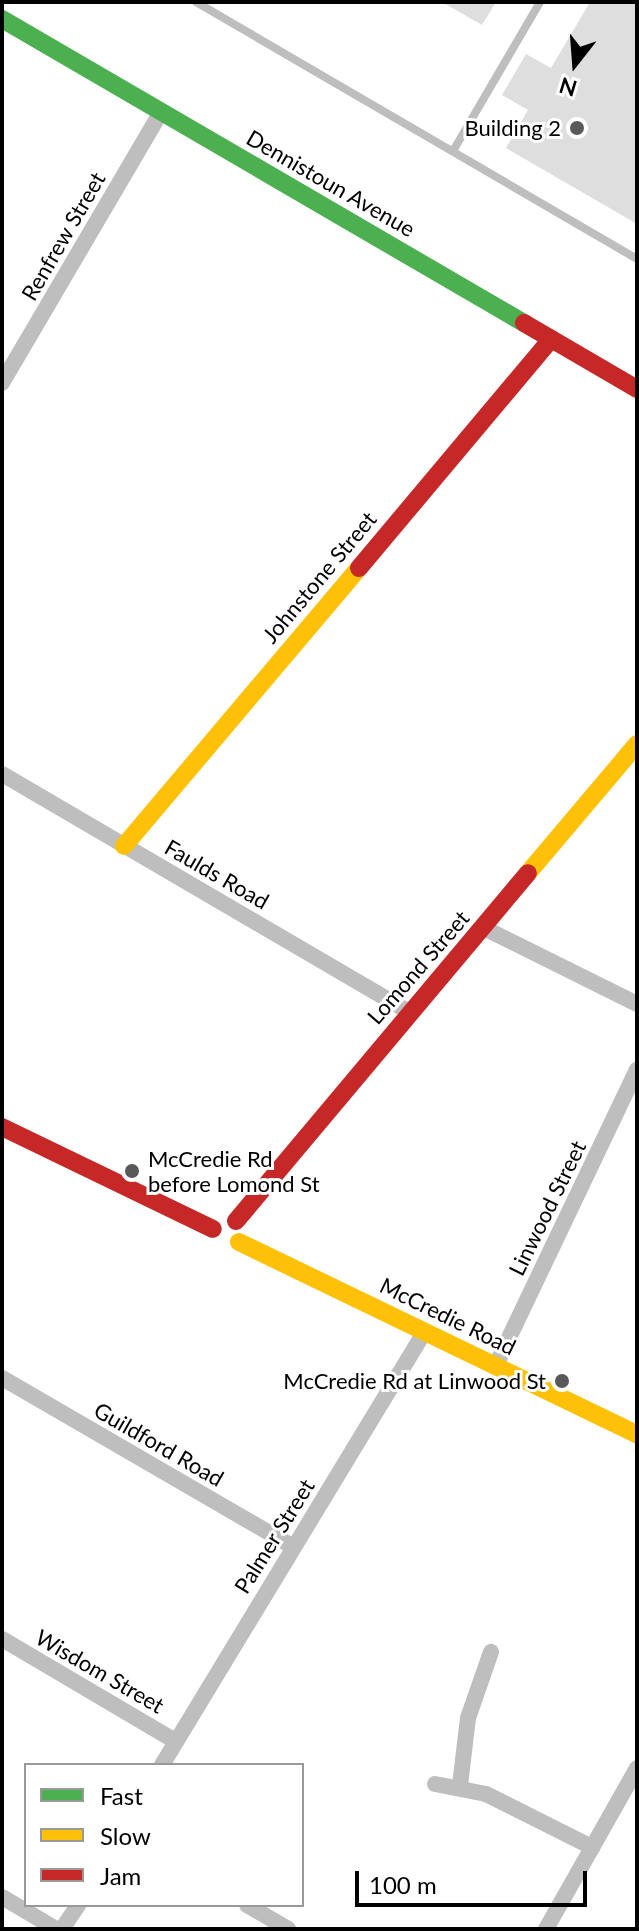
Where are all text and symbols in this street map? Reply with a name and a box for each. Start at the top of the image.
north arrow [535,24,615,104]
text: N [556,72,580,103]
place label: Building 2 [465,115,561,141]
marker: Building 2 [568,119,586,137]
street label: Dennistoun Avenue [242,124,420,242]
street label: Renfrew Street [15,167,111,305]
street label: Johnstone Street [256,506,382,648]
street label: Faulds Road [160,834,274,914]
street label: Lomond Street [362,905,474,1029]
street label: Linwood Street [503,1136,591,1280]
place label: McCredie Rd before Lomond St [148,1145,320,1196]
marker: McCredie Rd before Lomond St [123,1162,141,1180]
street label: McCredie Road [376,1272,520,1360]
place label: McCredie Rd at Linwood St [283,1368,546,1394]
marker: McCredie Rd at Linwood St [553,1372,571,1390]
street label: Guildford Road [90,1396,228,1492]
street label: Palmer Street [228,1474,320,1598]
street label: Wisdom Street [31,1624,169,1718]
legend [24,1763,304,1907]
text: Fast [100,1781,143,1810]
text: Slow [100,1821,151,1850]
scale bar [359,1855,591,1905]
text: Jam [100,1861,141,1890]
text: 100 m [369,1870,437,1899]

